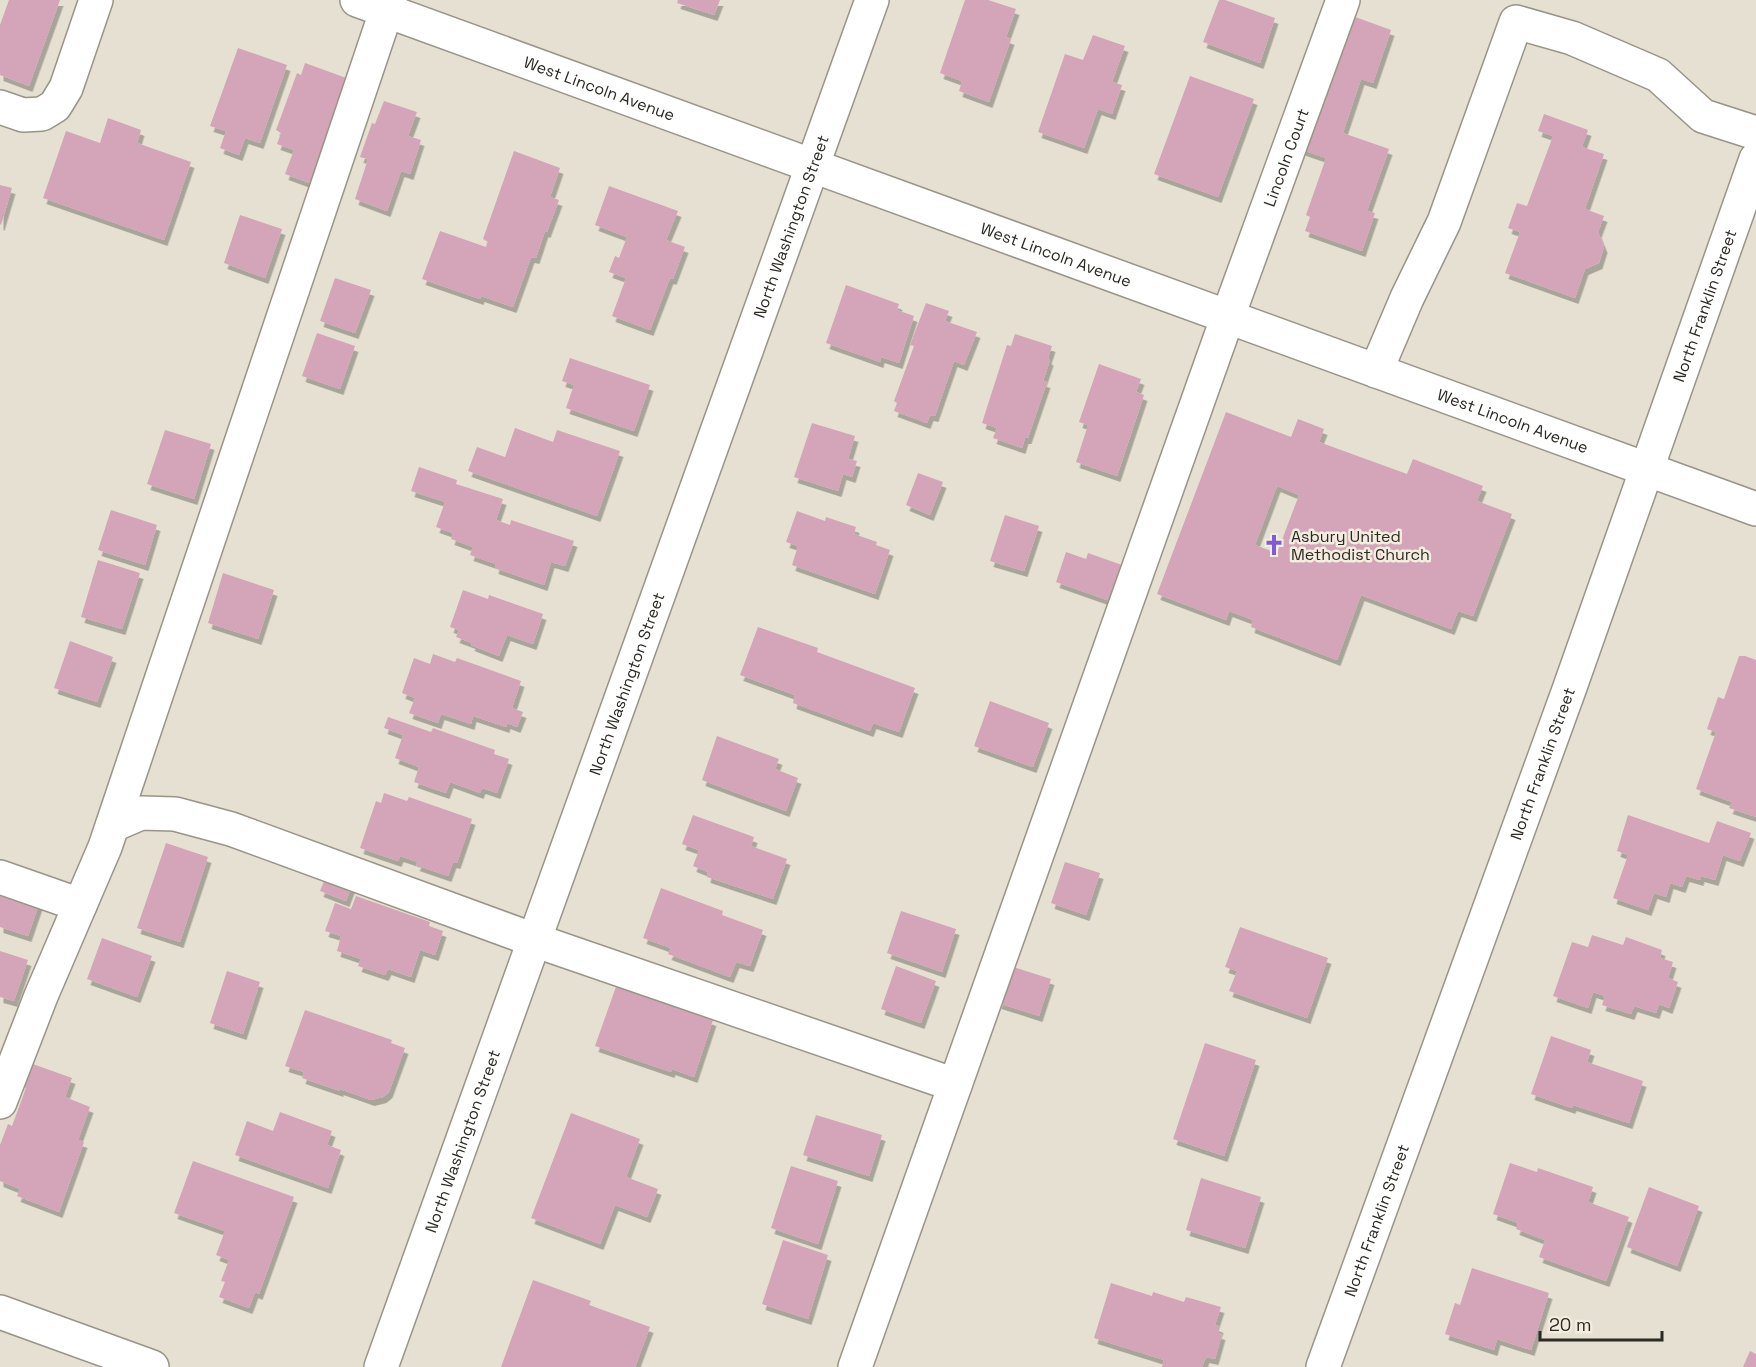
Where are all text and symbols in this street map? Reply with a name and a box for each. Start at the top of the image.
street label: West Lincoln Avenue [521,51,678,125]
street label: Lincoln Court [1258,105,1313,209]
street label: North Washington Street [748,132,833,321]
street label: West Lincoln Avenue [978,217,1135,291]
street label: North Franklin Street [1668,226,1741,385]
street label: West Lincoln Avenue [1434,383,1591,458]
place label: Asbury United Methodist Church [1291,526,1430,565]
church icon: Asbury United Methodist Church [1262,533,1286,557]
street label: North Washington Street [584,589,669,778]
street label: North Franklin Street [1505,684,1579,843]
street label: North Washington Street [420,1047,505,1235]
street label: North Franklin Street [1339,1141,1414,1299]
scale bar [1540,1304,1662,1342]
text: 20 m [1549,1313,1592,1336]

